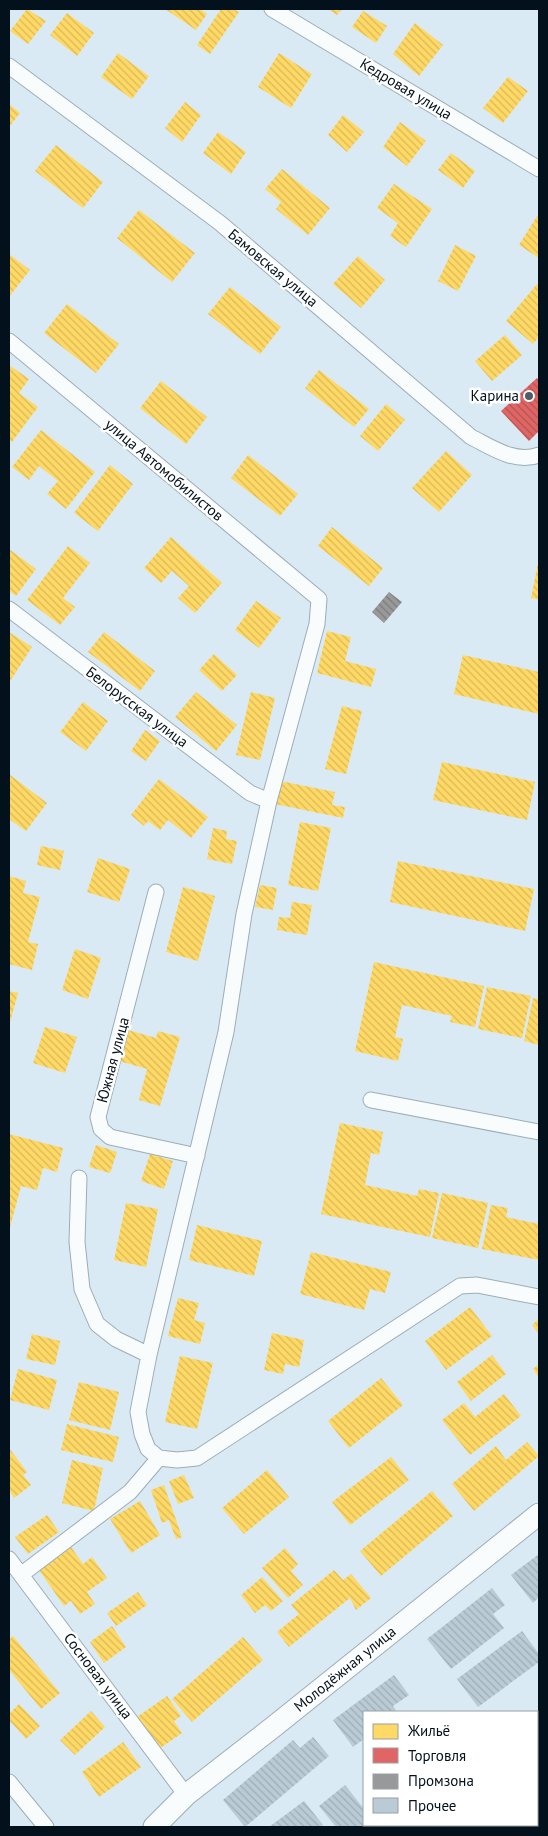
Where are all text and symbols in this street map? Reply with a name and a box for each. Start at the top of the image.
street label: Кедровая улица [357,54,456,123]
street label: Бамовская улица [224,224,322,311]
place label: Карина [471,386,519,405]
marker: Карина [523,390,535,402]
street label: улица Автомобилистов [101,414,228,525]
street label: Белорусская улица [82,662,192,751]
street label: Южная улица [92,1015,133,1105]
street label: Молодёжная улица [290,1622,400,1716]
street label: Сосновая улица [60,1629,137,1723]
legend [363,1711,538,1826]
text: Жильё [407,1721,450,1740]
text: Торговля [408,1746,466,1765]
text: Промзона [408,1771,474,1790]
text: Прочее [408,1796,456,1815]

